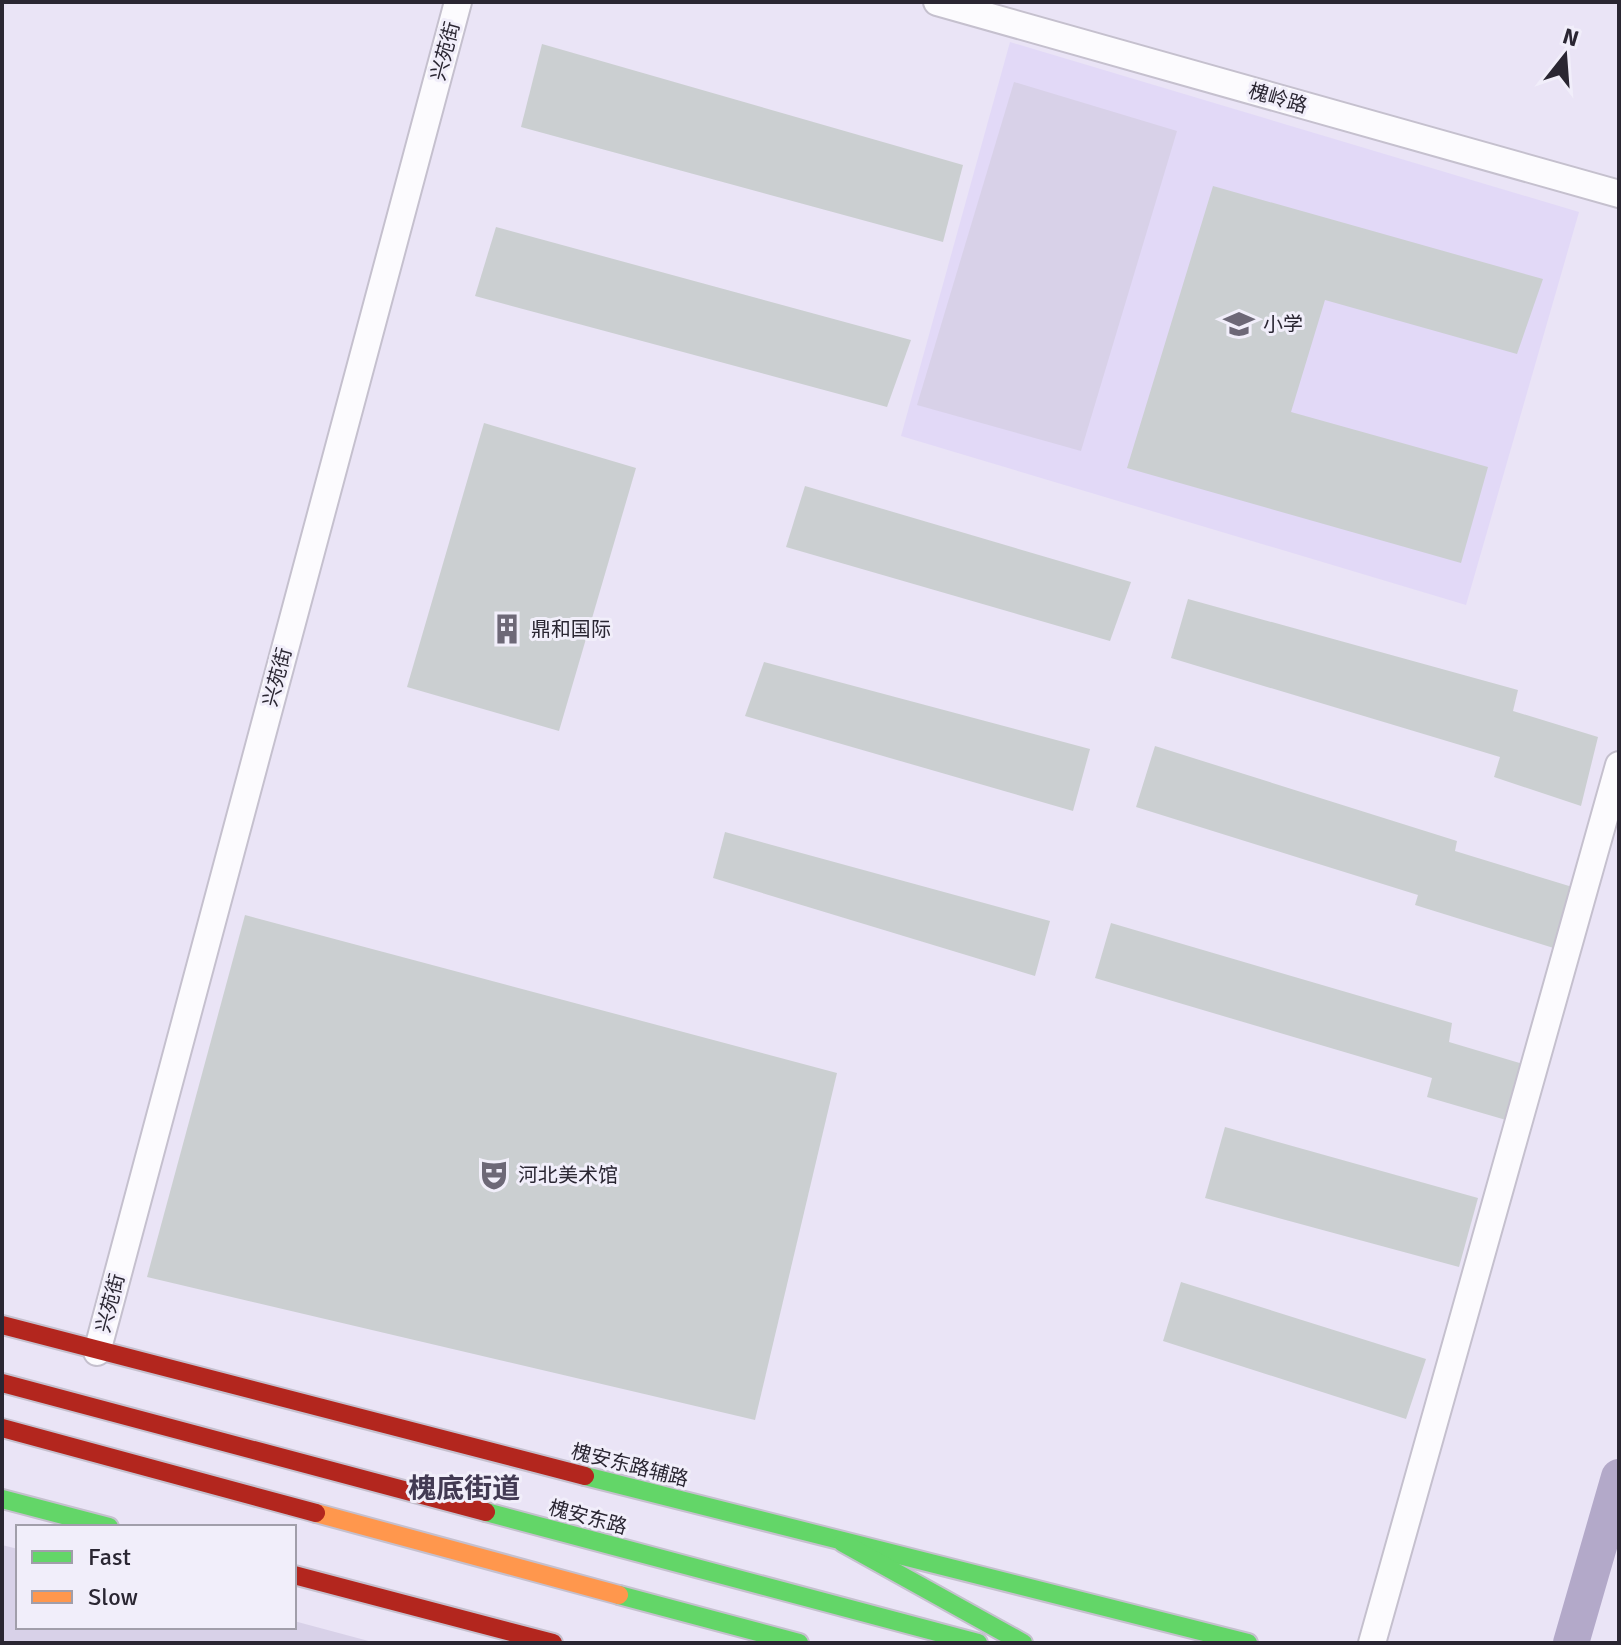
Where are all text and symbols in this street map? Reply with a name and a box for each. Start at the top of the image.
north arrow [1525,16,1605,96]
street label: 兴苑街 [426,19,465,83]
text: N [1559,22,1582,53]
street label: 槐岭路 [1246,78,1310,119]
school or university icon: 小学 [1222,307,1256,341]
place label: 小学 [1263,312,1303,337]
building icon: 鼎和国际 [490,612,524,646]
place label: 鼎和国际 [531,617,611,642]
street label: 兴苑街 [258,645,297,709]
theatre icon: 河北美术馆 [477,1158,511,1192]
place label: 河北美术馆 [518,1163,618,1188]
street label: 兴苑街 [91,1271,130,1335]
street label: 槐安东路辅路 [569,1439,691,1492]
district label: 槐底街道 [408,1472,520,1506]
street label: 槐安东路 [546,1495,630,1540]
legend [16,1525,296,1629]
text: Fast [88,1542,131,1572]
text: Slow [88,1582,138,1612]

